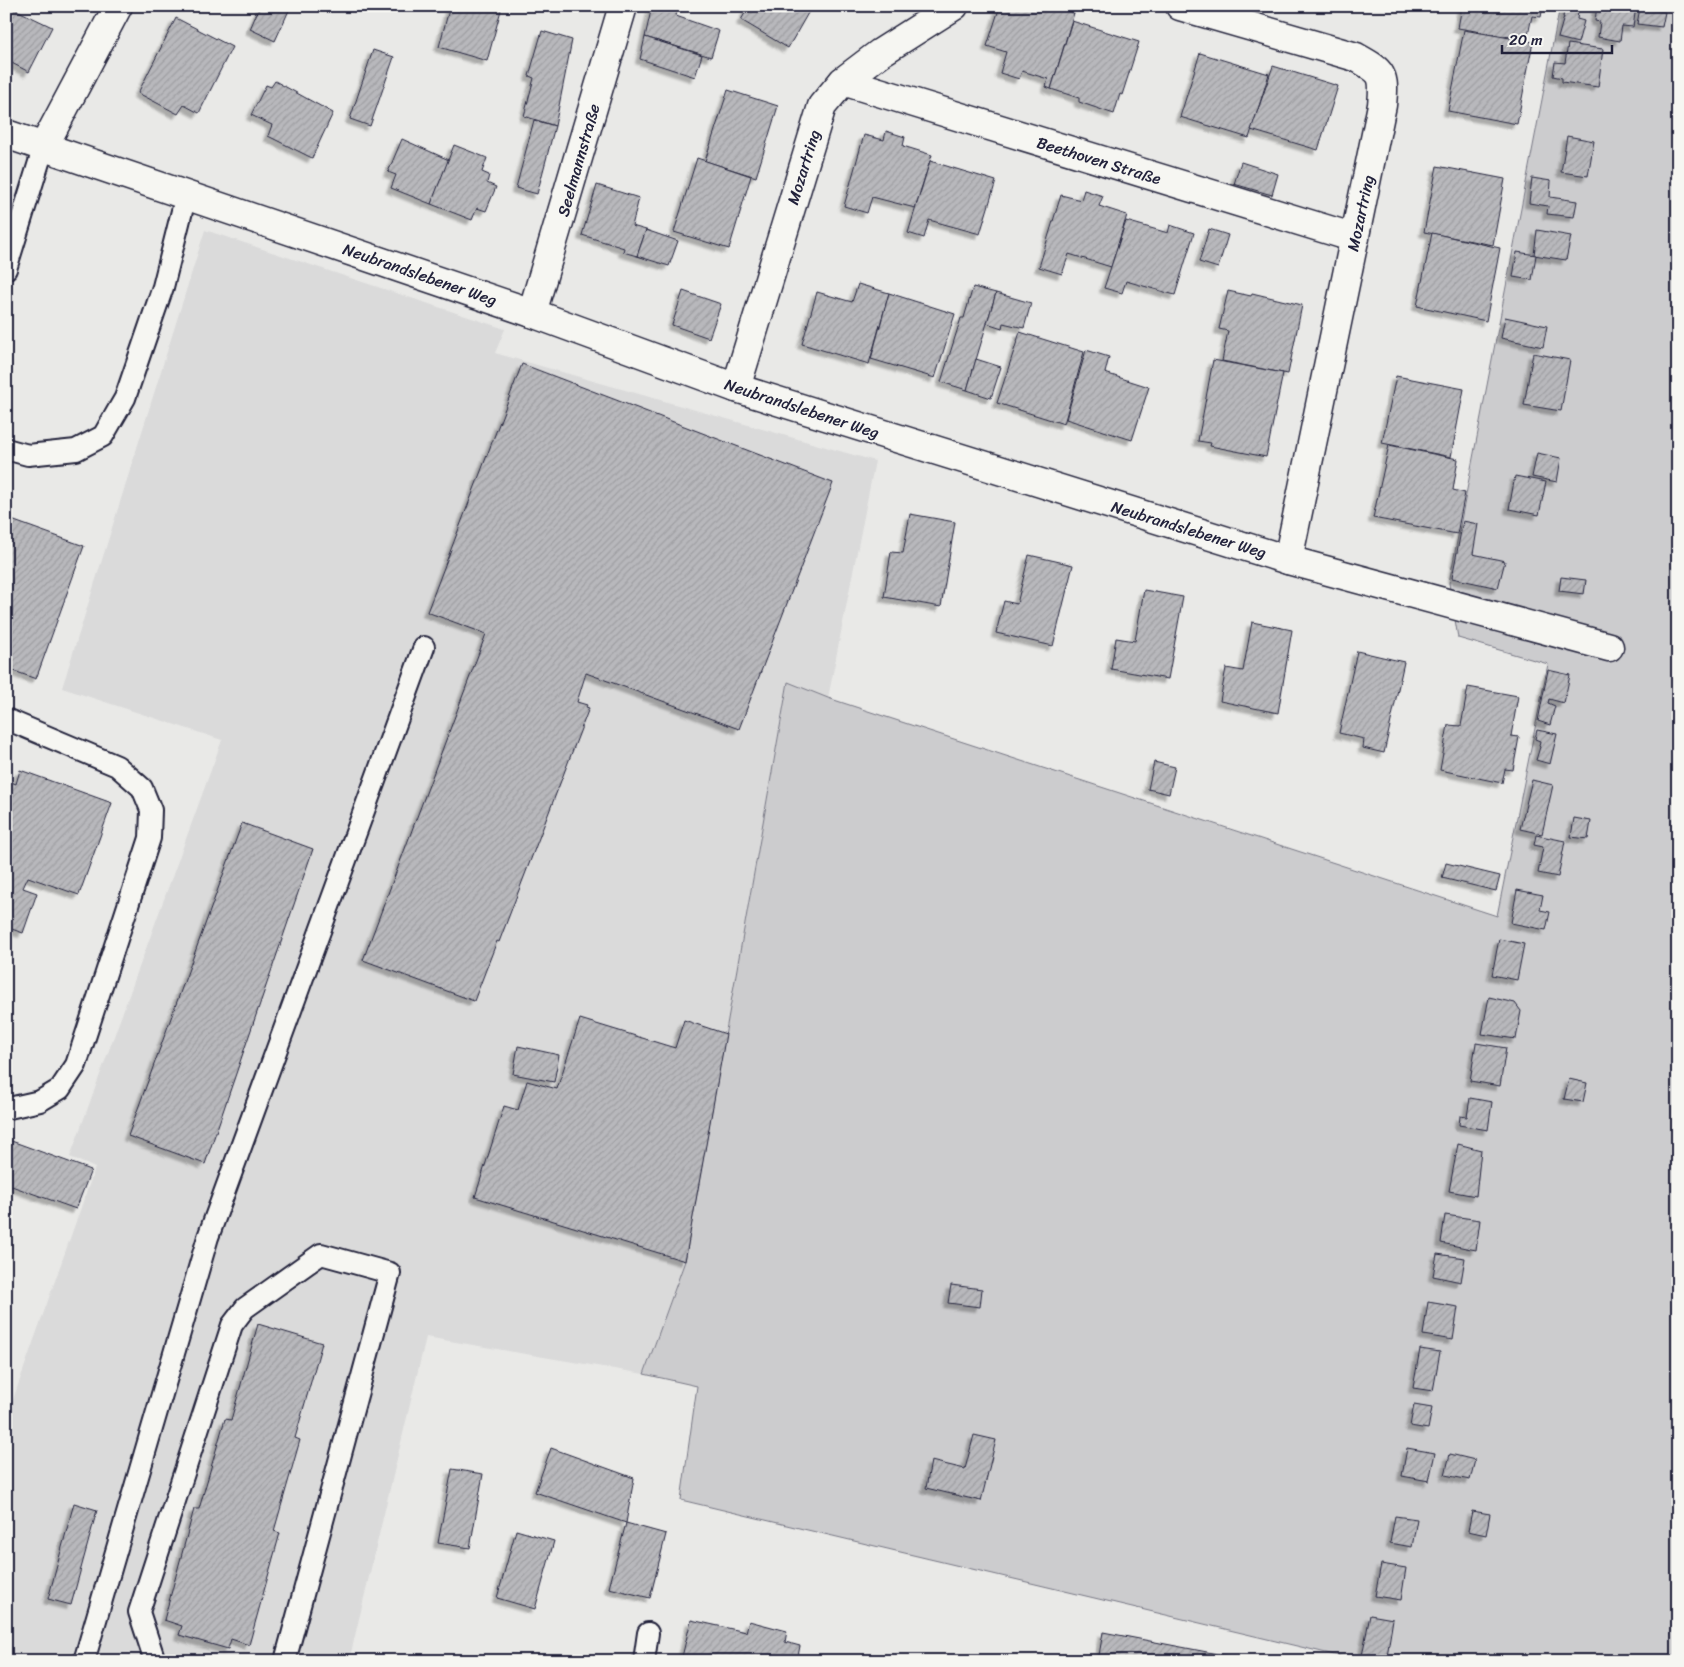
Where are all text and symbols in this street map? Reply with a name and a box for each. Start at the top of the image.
scale bar [1502,22,1612,54]
text: 20 m [1509,27,1543,53]
street label: Seelmannstraße [549,100,608,220]
street label: Mozartring [778,126,829,208]
street label: Beethoven Straße [1033,128,1165,193]
street label: Mozartring [1338,172,1383,254]
street label: Neubrandslebener Weg [339,235,501,314]
street label: Neubrandslebener Weg [721,370,883,447]
street label: Neubrandslebener Weg [1108,492,1270,567]

